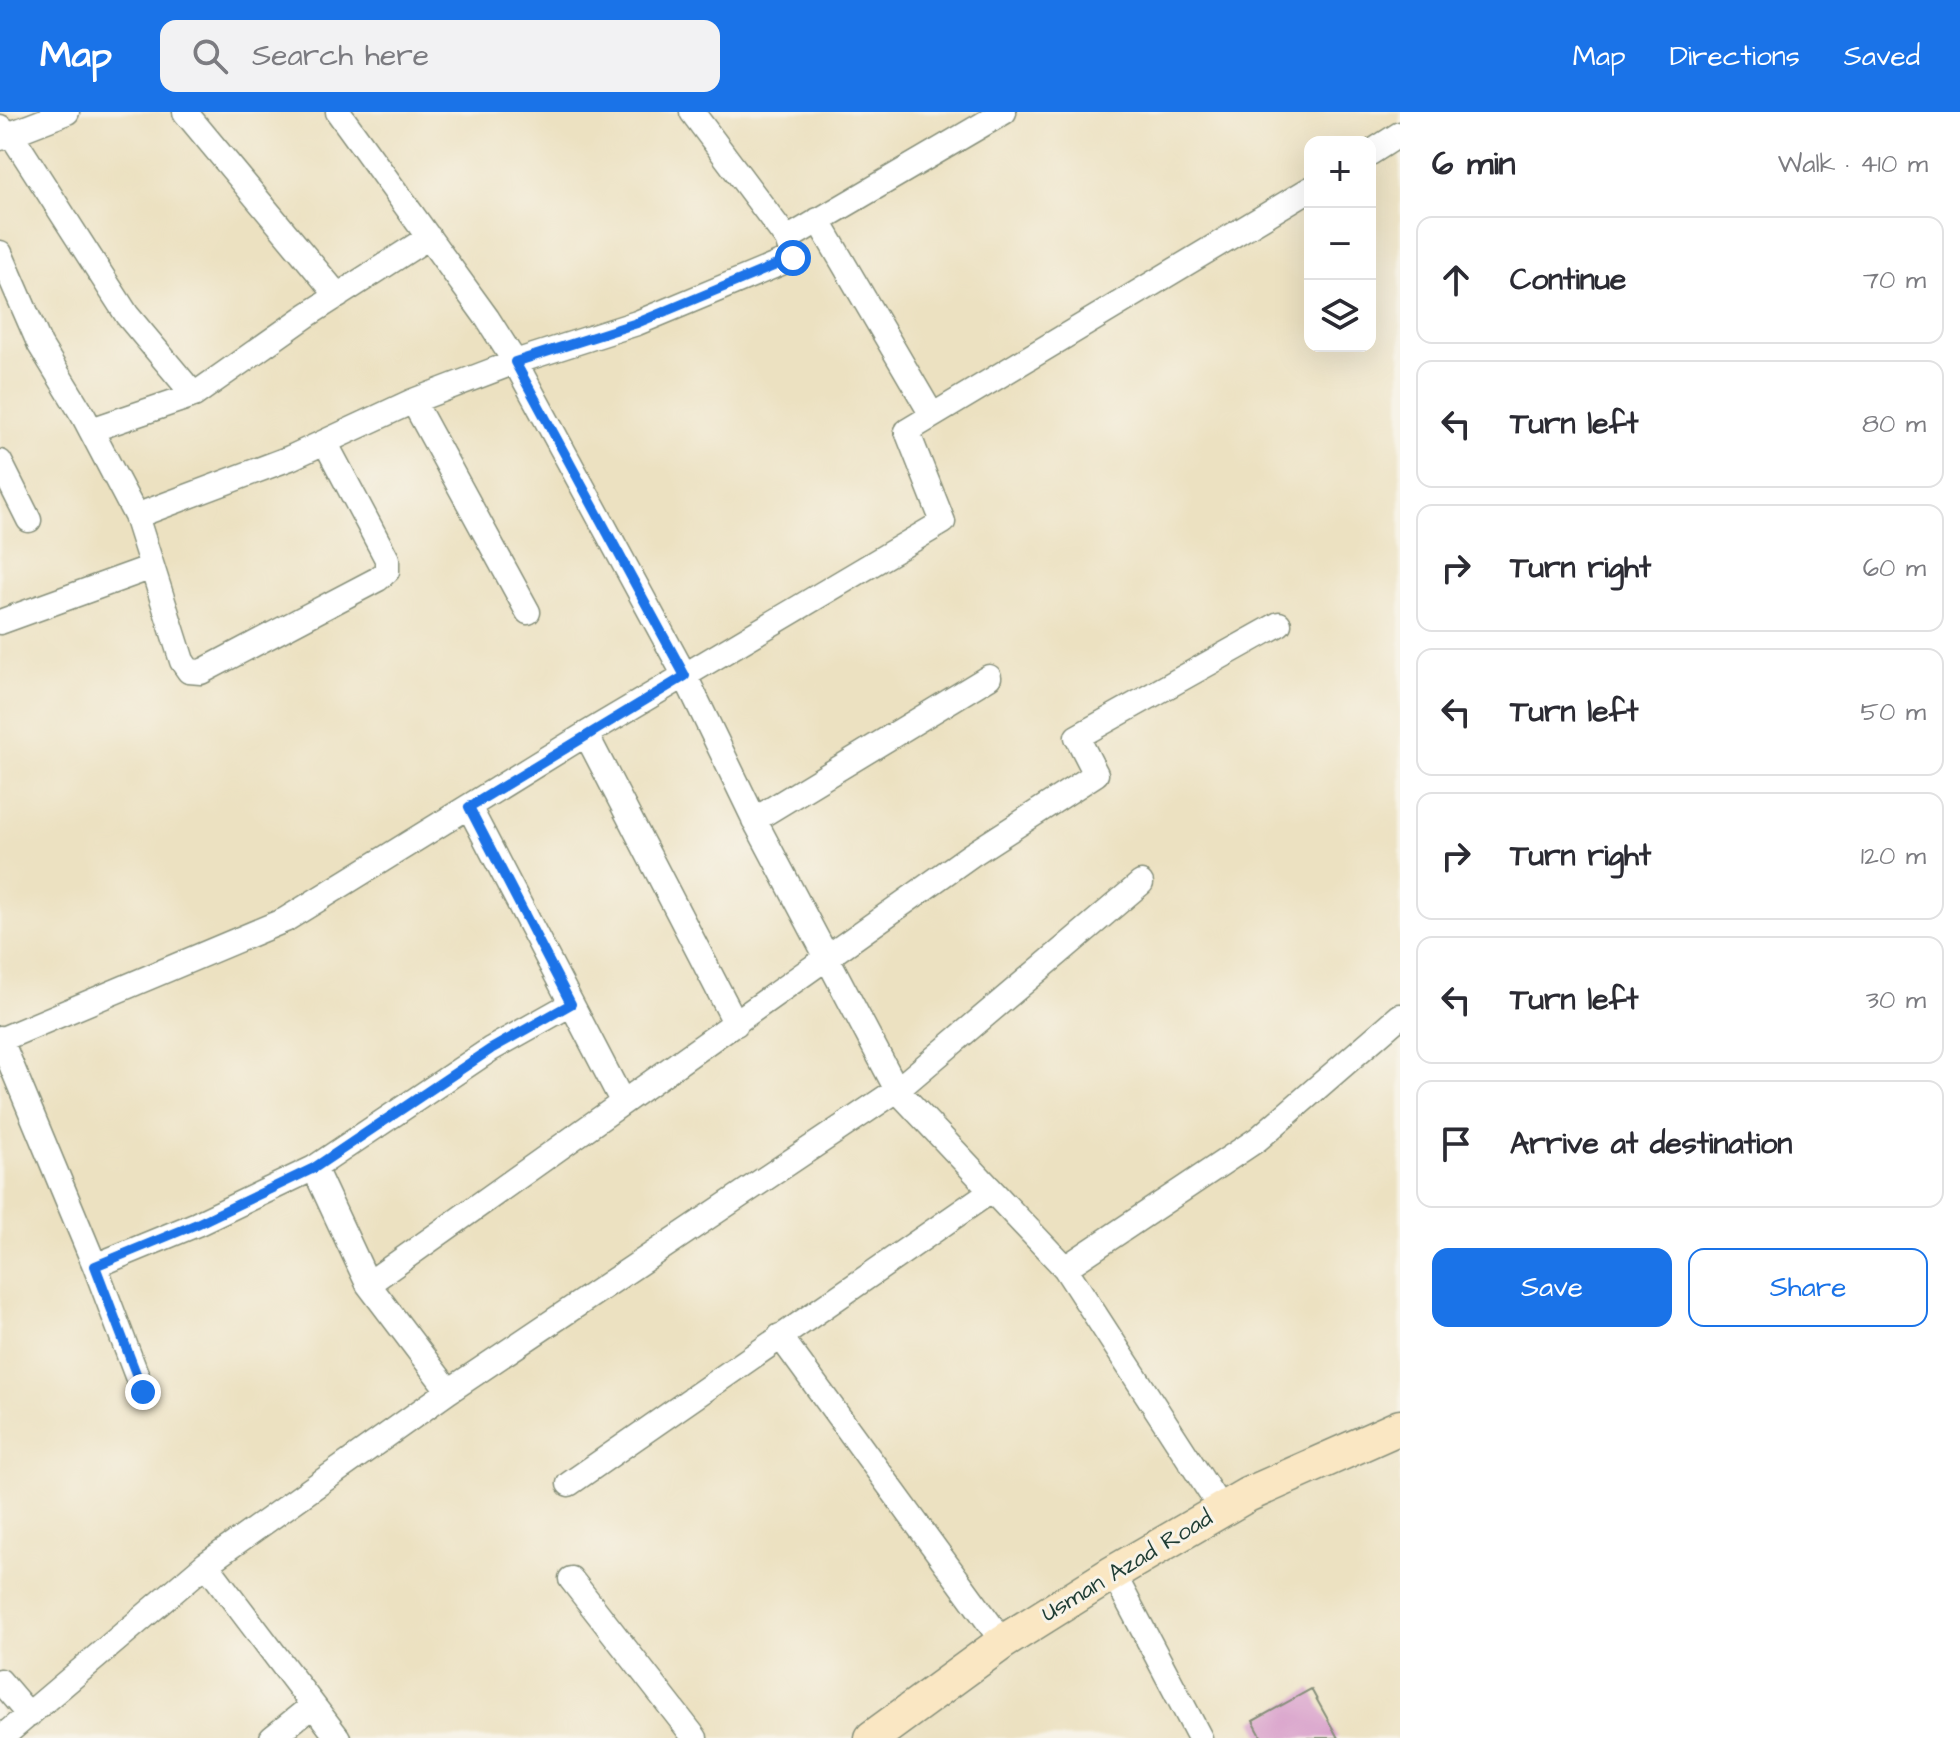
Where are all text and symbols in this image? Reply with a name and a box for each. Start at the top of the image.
search box [160,20,720,92]
text: Map [40,30,112,82]
icon: search [188,34,232,78]
text: Search here [252,35,429,77]
text: Map [1573,37,1626,76]
text: Directions [1670,37,1800,76]
text: Saved [1844,37,1920,76]
map controls [1304,136,1376,352]
button: + [1304,136,1376,208]
text: 6 min [1432,140,1516,188]
text: Walk · 410 m [1778,146,1928,182]
button: − [1304,208,1376,280]
route start [775,240,811,276]
icon: ahead [1434,258,1478,302]
text: Continue [1510,259,1626,301]
text: 70 m [1863,262,1926,298]
button: layers [1304,280,1376,352]
icon: left [1434,402,1478,446]
text: Turn left [1510,403,1638,445]
text: 80 m [1862,406,1926,442]
icon: right [1434,546,1478,590]
text: Turn right [1510,547,1651,589]
text: 60 m [1863,550,1926,586]
icon: left [1434,690,1478,734]
text: Turn left [1510,691,1638,733]
text: 50 m [1861,694,1926,730]
icon: right [1434,834,1478,878]
text: Turn right [1510,835,1651,877]
text: 120 m [1861,838,1926,874]
icon: left [1434,978,1478,1022]
text: Turn left [1510,979,1638,1021]
text: 30 m [1866,982,1926,1018]
icon: arrive [1434,1122,1478,1166]
text: Arrive at destination [1510,1123,1792,1165]
button: Save [1432,1248,1672,1327]
button: Share [1688,1248,1928,1327]
route end [125,1374,161,1410]
street label: Usman Azad Road [1035,1501,1219,1631]

